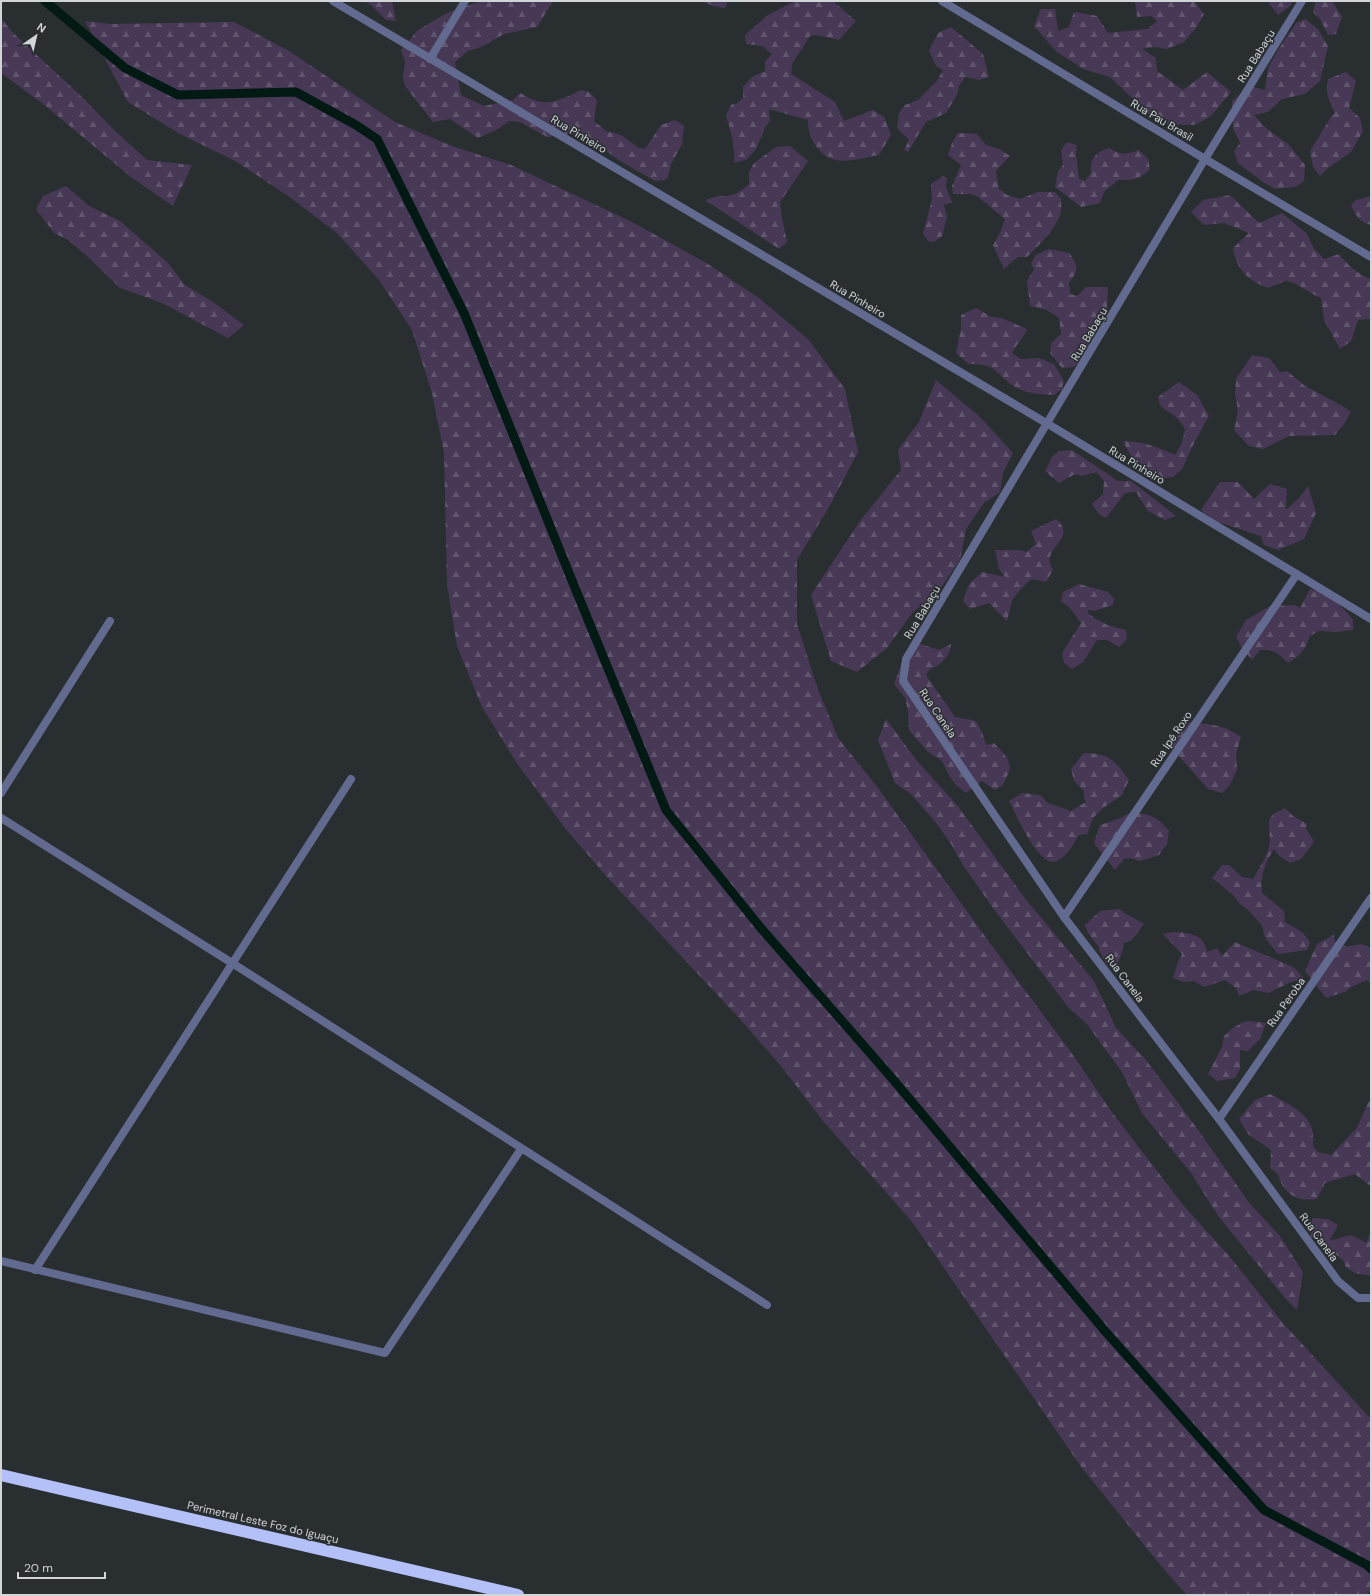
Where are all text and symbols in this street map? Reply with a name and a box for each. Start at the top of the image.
north arrow [16,16,56,56]
text: N [34,20,49,36]
street label: Rua Babaçu [1234,27,1278,85]
street label: Rua Pau Brasil [1128,96,1196,144]
street label: Rua Pinheiro [549,112,609,156]
street label: Rua Pinheiro [828,277,888,321]
street label: Rua Babaçu [1068,305,1110,363]
street label: Rua Pinheiro [1107,443,1167,487]
street label: Rua Babaçu [901,583,943,641]
street label: Rua Canela [916,686,960,740]
street label: Rua Ipê Roxo [1147,708,1195,770]
street label: Rua Canela [1102,951,1148,1005]
street label: Rua Peroba [1264,975,1308,1029]
street label: Rua Canela [1297,1210,1341,1264]
street label: Perimetral Leste Foz do Iguaçu [186,1498,340,1546]
scale bar [18,1554,105,1580]
text: 20 m [24,1560,53,1576]

